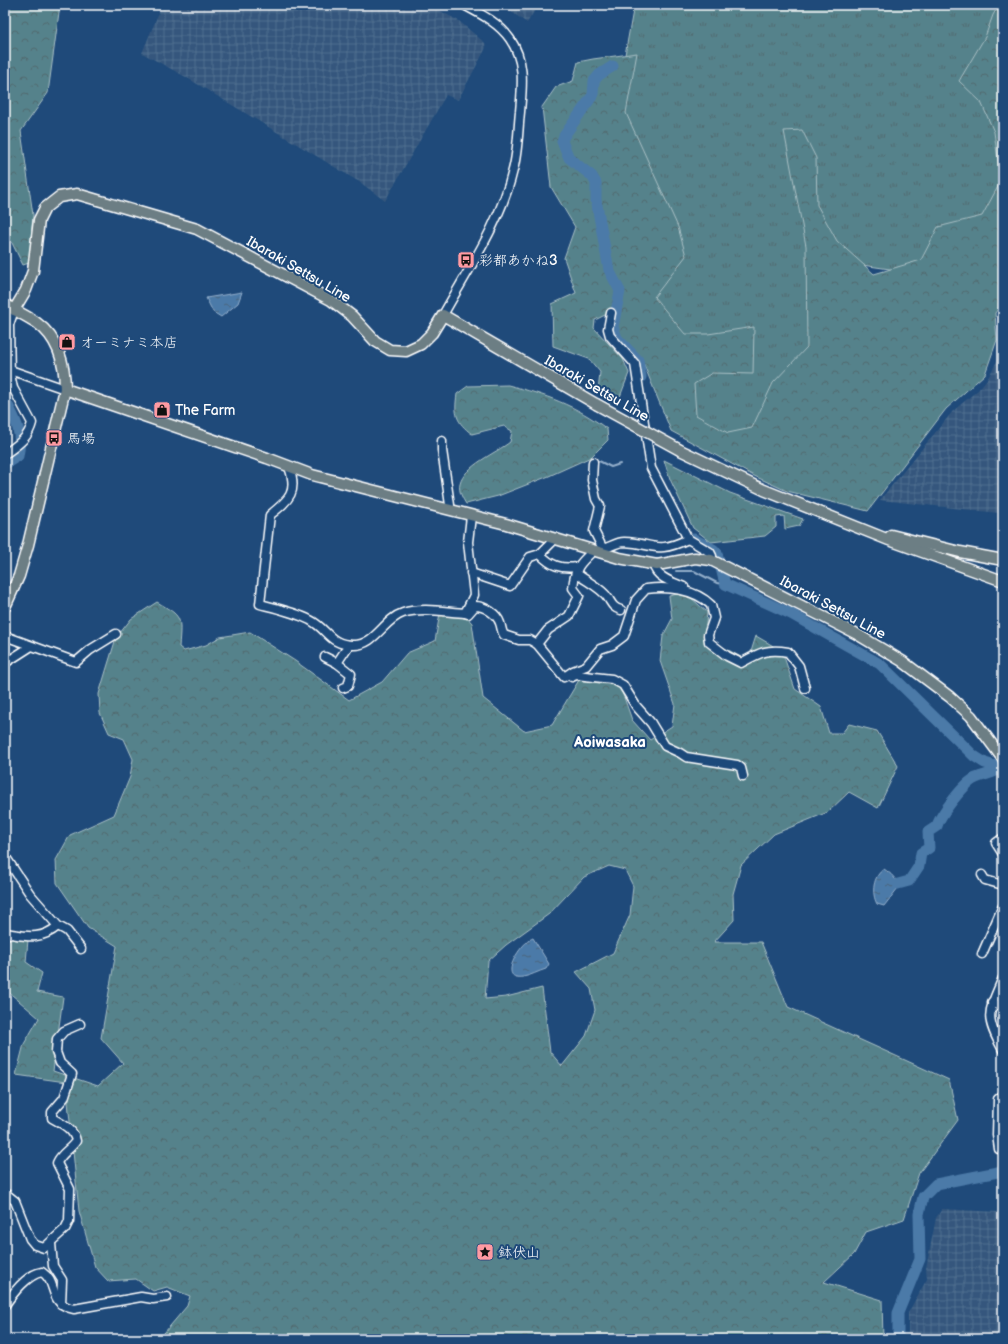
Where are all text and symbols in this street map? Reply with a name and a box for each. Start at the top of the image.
street label: Ibaraki Settsu Line [244,233,354,306]
bus stop icon: 彩都あかね3 [456,250,476,270]
place label: 彩都あかね3 [479,252,558,269]
shop icon: オーミナミ本店 [57,332,77,352]
place label: オーミナミ本店 [80,334,178,351]
street label: Ibaraki Settsu Line [542,352,652,425]
shop icon: The Farm [152,400,172,420]
place label: The Farm [175,402,235,419]
bus stop icon: 馬場 [44,428,64,448]
place label: 馬場 [67,430,95,447]
street label: Ibaraki Settsu Line [777,572,889,643]
district label: Aoiwasaka [573,733,646,752]
place icon: 鉢伏山 [475,1242,495,1262]
place label: 鉢伏山 [498,1244,540,1261]

